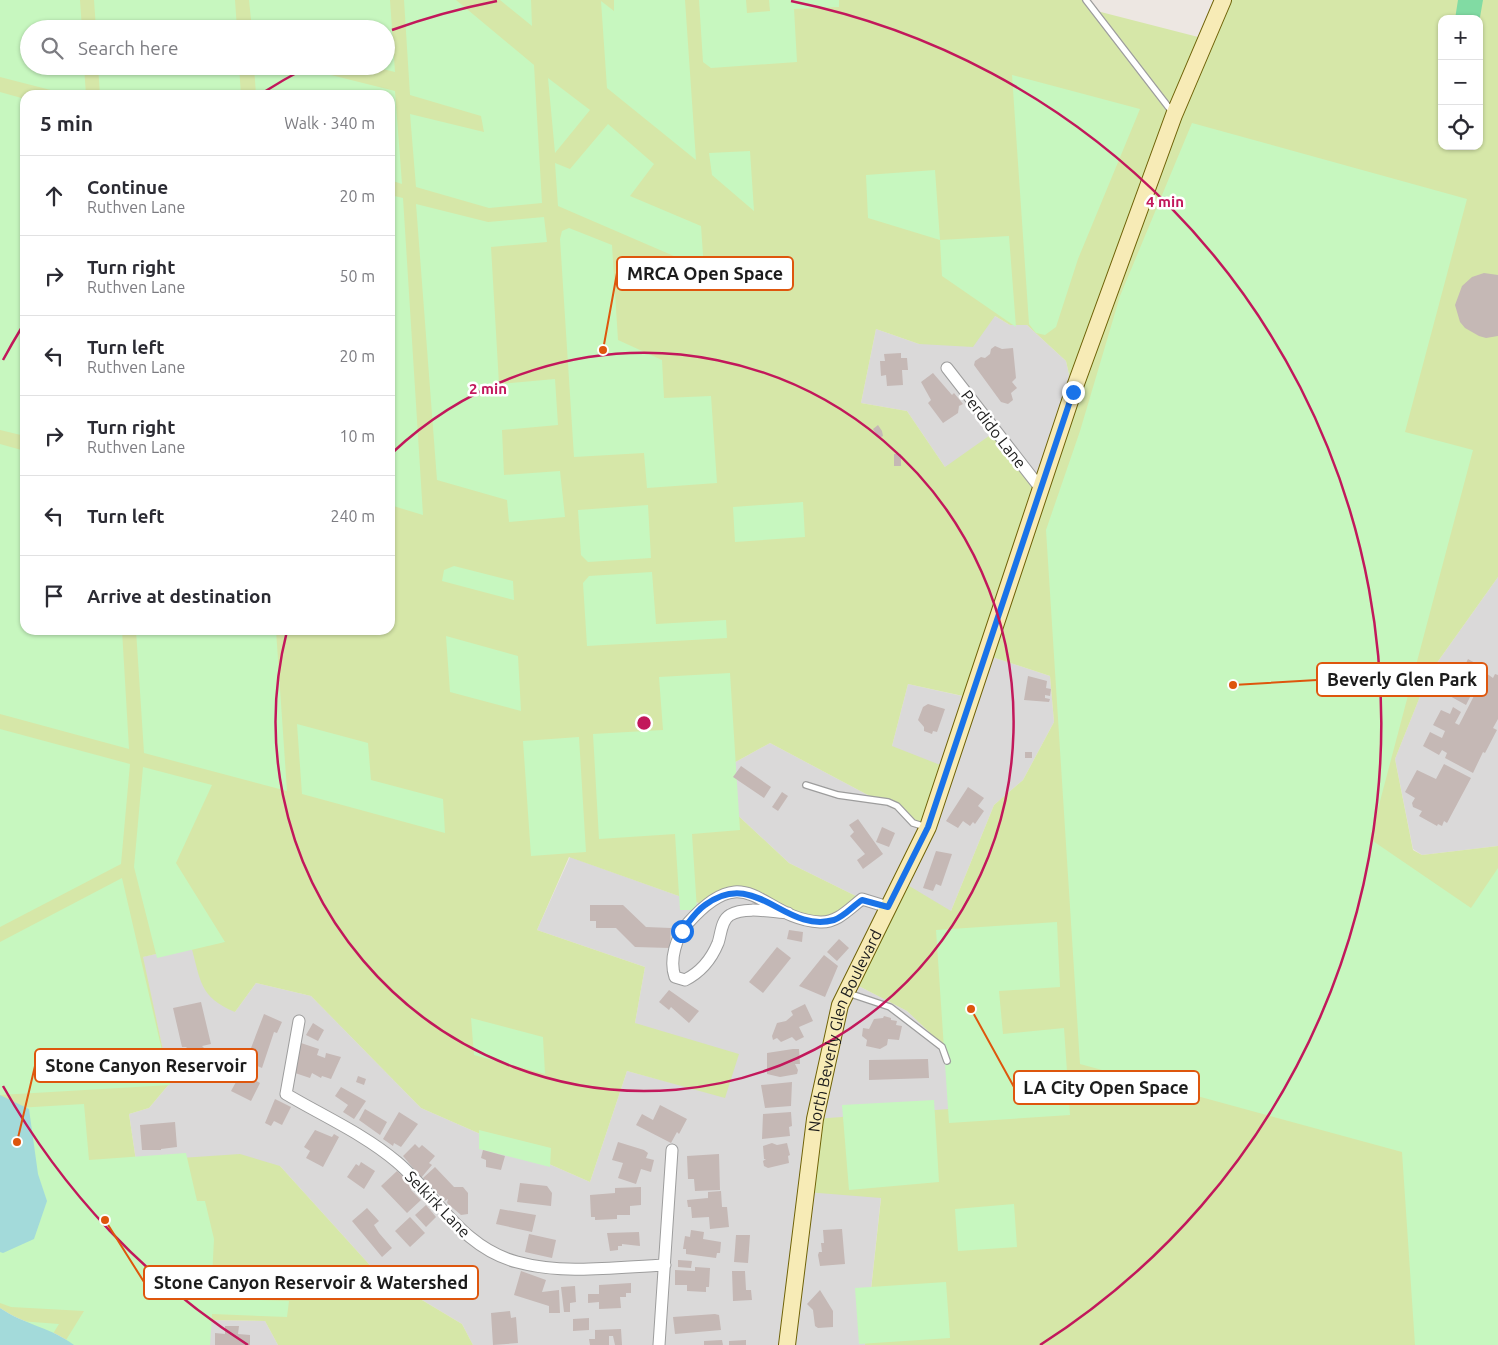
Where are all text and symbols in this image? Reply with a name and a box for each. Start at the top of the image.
map controls [1438,15,1483,150]
button: + [1438,15,1483,60]
search box [20,20,395,75]
icon: search [38,34,66,62]
text: Search here [78,37,178,59]
button: − [1438,60,1483,105]
button: locate [1438,105,1483,150]
text: 5 min [40,111,93,135]
text: Walk · 340 m [284,114,375,132]
text: Continue [87,176,168,198]
icon: ahead [40,182,68,210]
text: 20 m [339,187,375,205]
text: 4 min [1146,193,1184,210]
text: Ruthven Lane [87,198,185,216]
text: Turn right [87,256,175,278]
callout: MRCA Open Space [617,257,793,290]
icon: right [40,262,68,290]
text: MRCA Open Space [627,263,783,283]
text: 50 m [339,267,375,285]
text: Ruthven Lane [87,278,185,296]
text: Turn left [87,336,165,358]
icon: left [40,342,68,370]
text: 20 m [339,347,375,365]
text: Ruthven Lane [87,358,185,376]
text: 2 min [469,380,507,397]
route end [1062,381,1085,404]
street label: Perdido Lane [958,386,1030,472]
text: Turn right [87,416,175,438]
icon: right [40,422,68,450]
text: 10 m [339,427,375,445]
text: Ruthven Lane [87,438,185,456]
icon: left [40,502,68,530]
text: Turn left [87,505,165,527]
text: 240 m [330,507,375,525]
icon: arrive [40,582,68,610]
text: Arrive at destination [87,585,272,607]
callout: Beverly Glen Park [1317,663,1487,696]
text: Beverly Glen Park [1327,669,1477,689]
centre of rings [635,714,653,732]
route start [671,920,694,943]
street label: North Beverly Glen Boulevard [804,927,885,1133]
callout: Stone Canyon Reservoir [35,1049,257,1082]
text: Stone Canyon Reservoir [45,1055,247,1075]
callout: LA City Open Space [1014,1071,1199,1104]
text: LA City Open Space [1023,1077,1189,1097]
street label: Selkirk Lane [402,1167,474,1241]
callout: Stone Canyon Reservoir & Watershed [144,1266,478,1299]
text: Stone Canyon Reservoir & Watershed [154,1272,468,1292]

